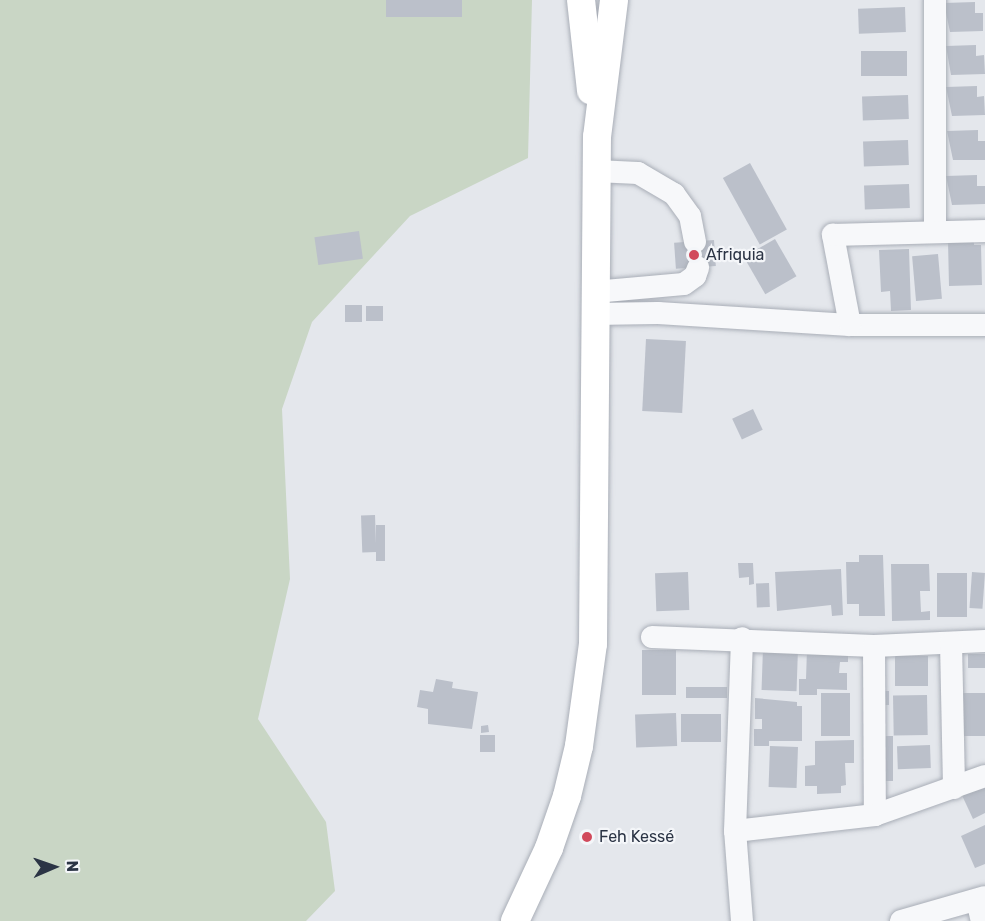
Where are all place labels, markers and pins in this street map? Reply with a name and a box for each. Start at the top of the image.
place label: Afriquia [706,245,764,265]
marker: Afriquia [687,248,701,262]
place label: Feh Kessé [599,827,674,847]
marker: Feh Kessé [580,830,594,844]

